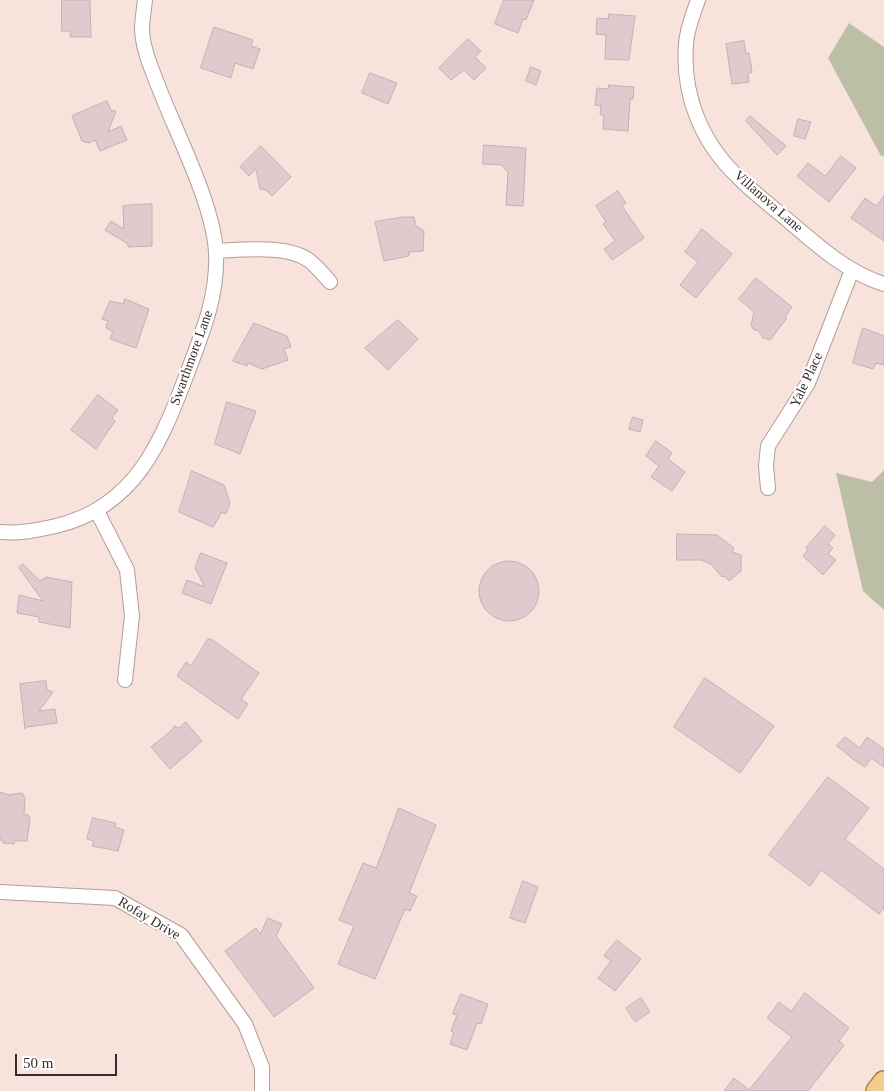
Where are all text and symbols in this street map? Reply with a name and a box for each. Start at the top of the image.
street label: Villanova Lane [730,168,806,236]
street label: Swarthmore Lane [167,308,217,408]
street label: Yale Place [787,350,827,410]
street label: Rofay Drive [115,894,183,944]
scale bar [18,1044,120,1076]
text: 50 m [23,1055,53,1071]

